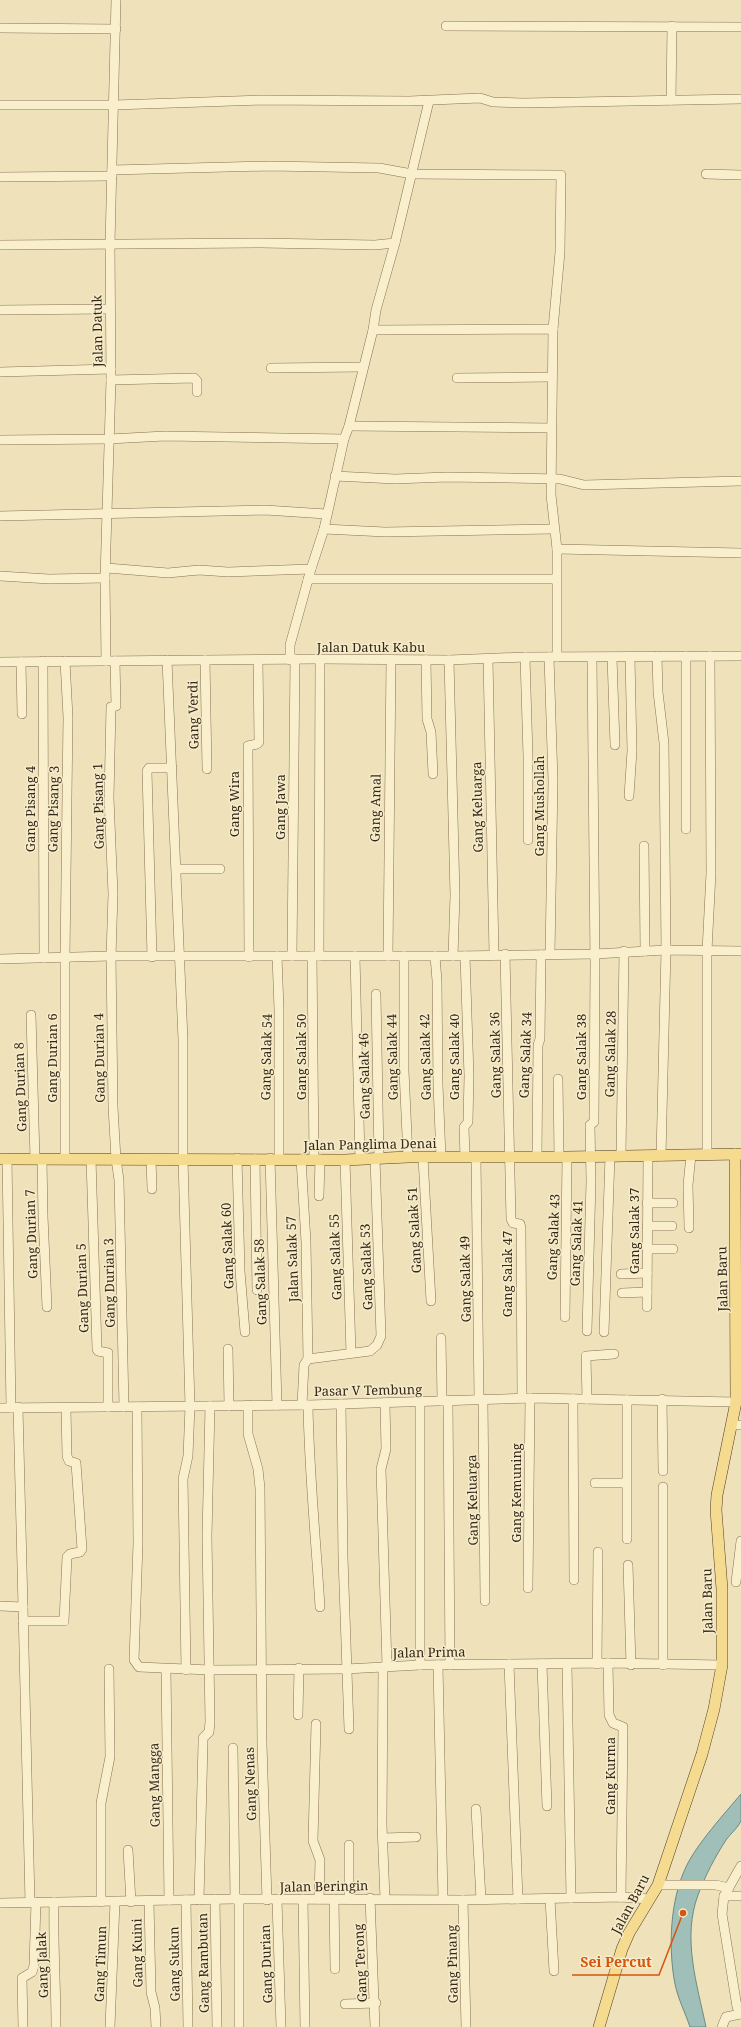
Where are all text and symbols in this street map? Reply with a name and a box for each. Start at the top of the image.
street label: Jalan Datuk [87,294,107,368]
street label: Jalan Datuk Kabu [316,638,425,656]
street label: Gang Verdi [183,681,203,749]
street label: Gang Mushollah [530,755,548,857]
street label: Gang Keluarga [467,761,487,853]
street label: Gang Pisang 1 [88,763,108,849]
street label: Gang Pisang 4 [21,765,39,852]
street label: Gang Pisang 3 [43,766,63,852]
street label: Gang Wira [225,771,243,837]
street label: Gang Jawa [271,774,289,840]
street label: Gang Amal [365,774,385,842]
street label: Gang Salak 34 [514,1011,536,1099]
street label: Gang Salak 28 [600,1011,620,1097]
street label: Gang Durian 4 [89,1012,109,1103]
street label: Gang Salak 36 [485,1012,505,1098]
street label: Gang Durian 6 [43,1013,61,1103]
street label: Gang Salak 54 [256,1013,276,1100]
street label: Gang Salak 44 [382,1013,402,1100]
street label: Gang Salak 50 [292,1014,310,1100]
street label: Gang Salak 42 [415,1014,435,1100]
street label: Gang Salak 40 [445,1014,463,1100]
street label: Gang Salak 38 [572,1014,590,1100]
street label: Gang Salak 46 [354,1033,374,1119]
street label: Gang Durian 8 [9,1042,31,1132]
street label: Jalan Panglima Denai [302,1134,437,1154]
street label: Gang Salak 51 [403,1186,425,1274]
street label: Gang Salak 37 [625,1188,643,1274]
street label: Gang Durian 7 [20,1189,42,1279]
street label: Gang Salak 43 [542,1193,564,1281]
street label: Gang Salak 41 [565,1199,587,1287]
street label: Gang Salak 60 [216,1202,238,1290]
street label: Gang Salak 55 [324,1213,346,1301]
street label: Jalan Salak 57 [281,1216,303,1303]
street label: Gang Salak 53 [355,1223,377,1311]
street label: Gang Salak 47 [498,1231,516,1317]
street label: Gang Salak 49 [455,1236,475,1322]
street label: Gang Durian 3 [99,1238,119,1328]
street label: Gang Salak 58 [249,1238,271,1326]
street label: Gang Durian 5 [71,1243,93,1333]
street label: Jalan Baru [712,1246,732,1313]
street label: Pasar V Tembung [314,1380,422,1400]
street label: Gang Kemuning [507,1443,525,1543]
street label: Gang Keluarga [462,1454,482,1546]
street label: Jalan Baru [697,1568,717,1635]
street label: Jalan Prima [391,1642,466,1662]
street label: Gang Kurma [601,1737,619,1815]
street label: Gang Mangga [144,1743,164,1827]
street label: Gang Nenas [240,1747,260,1821]
street label: Jalan Baru [606,1871,653,1938]
street label: Jalan Beringin [278,1876,369,1896]
street label: Gang Rambutan [193,1912,213,2013]
street label: Gang Kuini [127,1918,147,1988]
street label: Gang Terong [349,1923,371,2003]
street label: Gang Durian [256,1924,276,2004]
street label: Gang Timun [90,1925,110,2003]
street label: Gang Pinang [442,1925,462,2003]
street label: Gang Sukun [164,1926,184,2002]
street label: Gang Jalak [32,1931,52,1998]
callout: Sei Percut [572,1949,659,1975]
text: Sei Percut [580,1952,652,1971]

